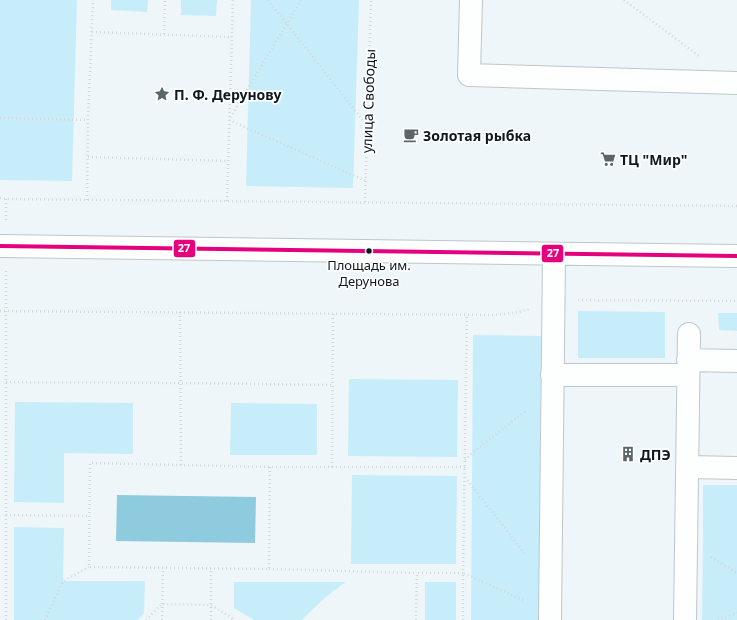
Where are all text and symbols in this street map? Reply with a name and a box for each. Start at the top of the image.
street label: улица Свободы [357,49,379,153]
place icon: П. Ф. Дерунову [153,85,171,103]
place label: П. Ф. Дерунову [174,85,281,104]
cafe icon: Золотая рыбка [402,126,420,144]
place label: Золотая рыбка [423,126,531,145]
supermarket icon: ТЦ "Мир" [599,150,617,168]
place label: ТЦ "Мир" [620,150,687,169]
line badge: 27 [173,239,196,258]
text: 27 [178,240,190,255]
line badge: 27 [541,244,564,263]
text: 27 [547,245,559,260]
marker: Площадь им. Дерунова [364,246,374,256]
place label: Площадь им. Дерунова [327,256,411,290]
building icon: ДПЭ [619,445,637,463]
place label: ДПЭ [640,445,671,464]

